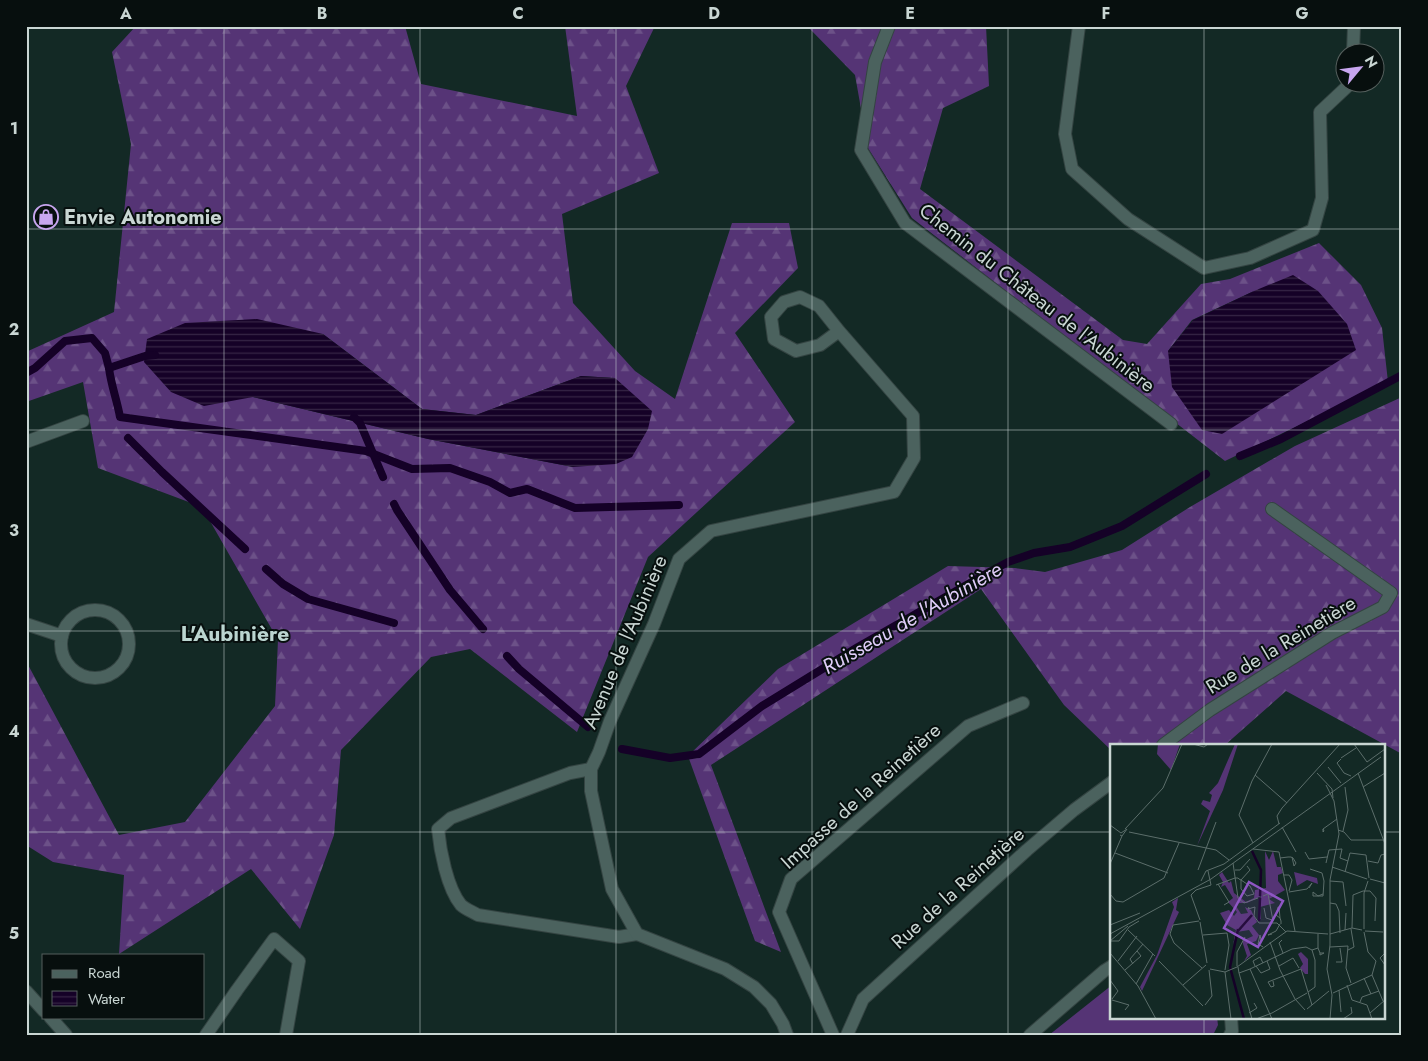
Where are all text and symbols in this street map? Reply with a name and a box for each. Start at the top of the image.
text: A [119,2,132,25]
text: B [317,2,327,25]
text: C [512,2,524,25]
text: D [708,2,720,25]
text: E [905,2,915,25]
text: F [1102,2,1110,25]
text: G [1295,2,1309,25]
north arrow [1336,42,1386,92]
text: N [1360,52,1383,71]
text: 1 [10,117,18,140]
street label: Chemin du Château de l'Aubinière [913,197,1161,399]
place label: Envie Autonomie [64,203,222,232]
shop icon: Envie Autonomie [33,204,59,230]
text: 2 [9,318,19,341]
text: 3 [9,519,19,542]
street label: Avenue de l'Aubinière [575,551,675,733]
water label: Ruisseau de l'Aubinière [817,554,1008,682]
street label: Rue de la Reinetière [1200,589,1362,701]
district label: L'Aubinière [181,619,289,649]
street label: Impasse de la Reinetière [775,716,947,876]
text: 4 [8,720,20,743]
inset map [1110,744,1386,1018]
street label: Rue de la Reinetière [885,820,1031,956]
text: 5 [9,922,19,945]
legend [42,954,205,1018]
text: Road [88,962,120,984]
text: Water [88,988,126,1010]

